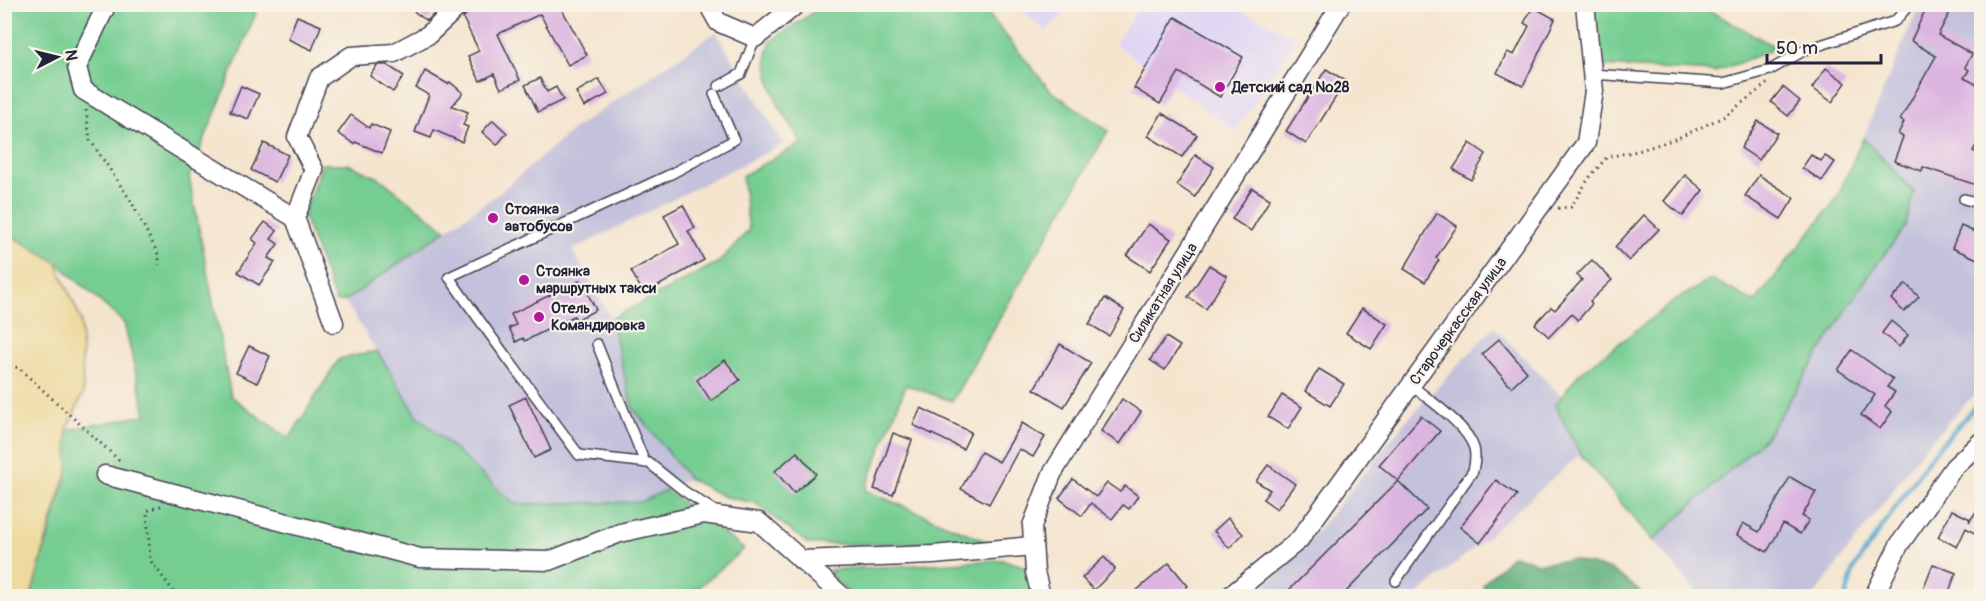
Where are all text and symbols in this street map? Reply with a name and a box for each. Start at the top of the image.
north arrow [27,27,87,87]
scale bar [1767,27,1881,65]
text: 50 m [1776,37,1818,60]
text: N [60,49,82,62]
place label: Детский сад №28 [1231,78,1350,97]
marker: Детский сад №28 [1213,80,1227,94]
place label: Стоянка автобусов [505,200,573,236]
marker: Стоянка автобусов [486,211,500,225]
street label: Силикатная улица [1125,240,1202,347]
street label: Старочеркасская улица [1406,254,1511,389]
place label: Стоянка маршрутных такси [536,262,656,298]
marker: Стоянка маршрутных такси [517,273,531,287]
place label: Отель Командировка [551,299,645,335]
marker: Отель Командировка [532,310,546,324]

